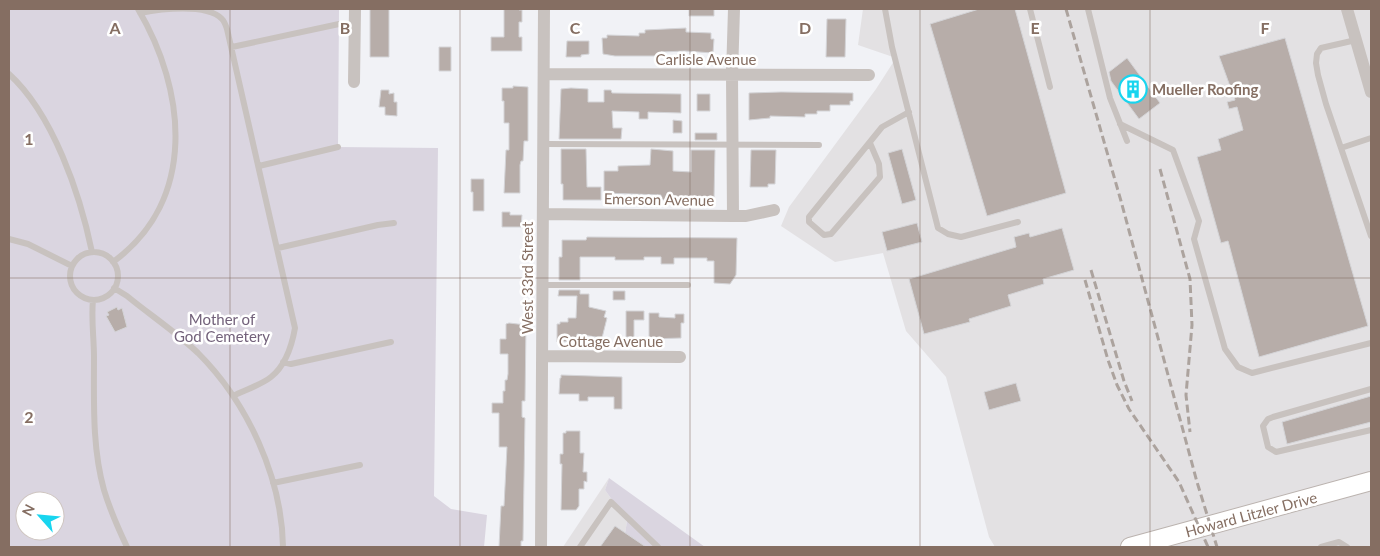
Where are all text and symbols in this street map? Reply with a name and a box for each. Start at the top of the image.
text: A [108,18,121,37]
text: B [340,18,350,37]
text: C [570,18,581,37]
text: D [799,18,811,37]
text: E [1030,18,1040,37]
text: F [1260,18,1270,37]
street label: Carlisle Avenue [655,50,757,68]
building icon: Mueller Roofing [1118,74,1148,104]
place label: Mueller Roofing [1152,80,1259,98]
text: 1 [24,129,34,148]
street label: Emerson Avenue [604,189,714,209]
street label: West 33rd Street [518,221,536,334]
park label: Mother of God Cemetery [174,310,270,345]
street label: Cottage Avenue [559,332,663,350]
text: 2 [24,407,34,426]
street label: Howard Litzler Drive [1183,488,1319,540]
north arrow [15,491,65,541]
text: N [18,501,38,519]

